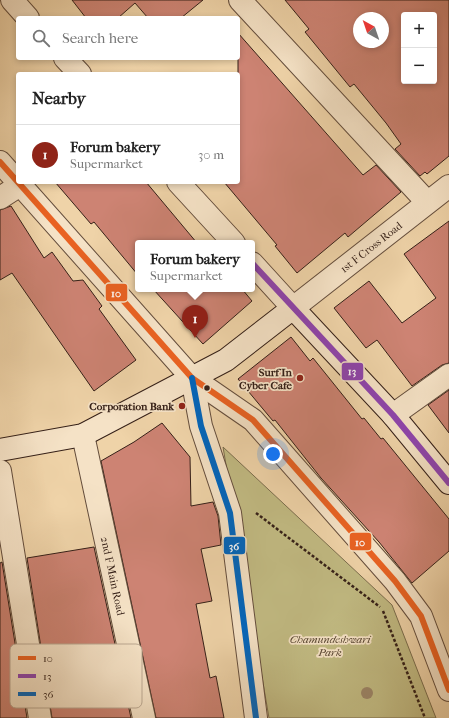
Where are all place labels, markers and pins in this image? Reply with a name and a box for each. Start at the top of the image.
pin: 1 [182,305,208,338]
place label: Surf In Cyber Cafe [239,366,293,392]
marker: Surf In Cyber Cafe [295,373,305,383]
unlabelled marker [202,383,212,393]
place label: Corporation Bank [89,400,174,413]
marker: Corporation Bank [177,401,187,411]

